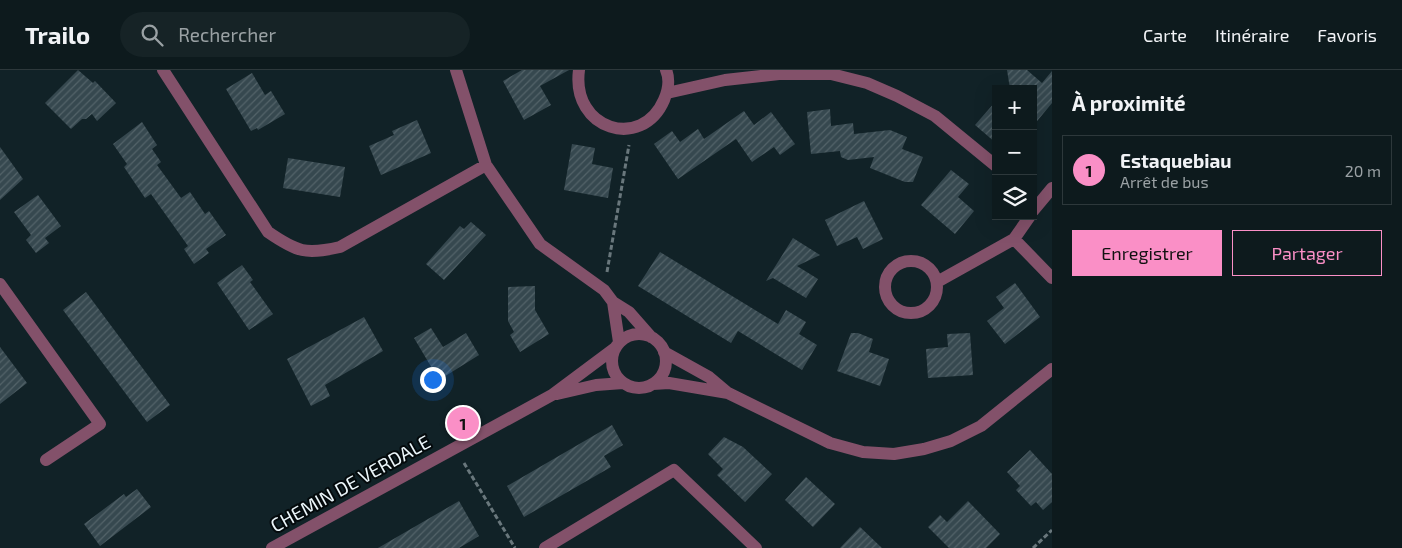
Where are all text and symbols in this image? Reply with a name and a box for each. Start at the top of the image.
search box [120,12,470,57]
text: Trailo [25,20,90,49]
icon: search [138,21,166,49]
text: Rechercher [178,23,276,46]
text: Carte [1143,24,1187,46]
text: Itinéraire [1215,24,1289,46]
text: Favoris [1317,24,1377,46]
map controls [992,85,1037,220]
button: + [992,85,1037,130]
text: À proximité [1072,90,1186,115]
button: − [992,130,1037,175]
text: Estaquebiau [1120,149,1232,172]
text: 1 [1086,161,1092,180]
text: 20 m [1345,161,1381,180]
text: Arrêt de bus [1120,172,1209,191]
button: layers [992,175,1037,220]
button: Enregistrer [1072,230,1222,276]
button: Partager [1232,230,1382,276]
your location [420,367,446,393]
pin: 1 [447,404,479,442]
street label: CHEMIN DE VERDALE [266,430,434,536]

